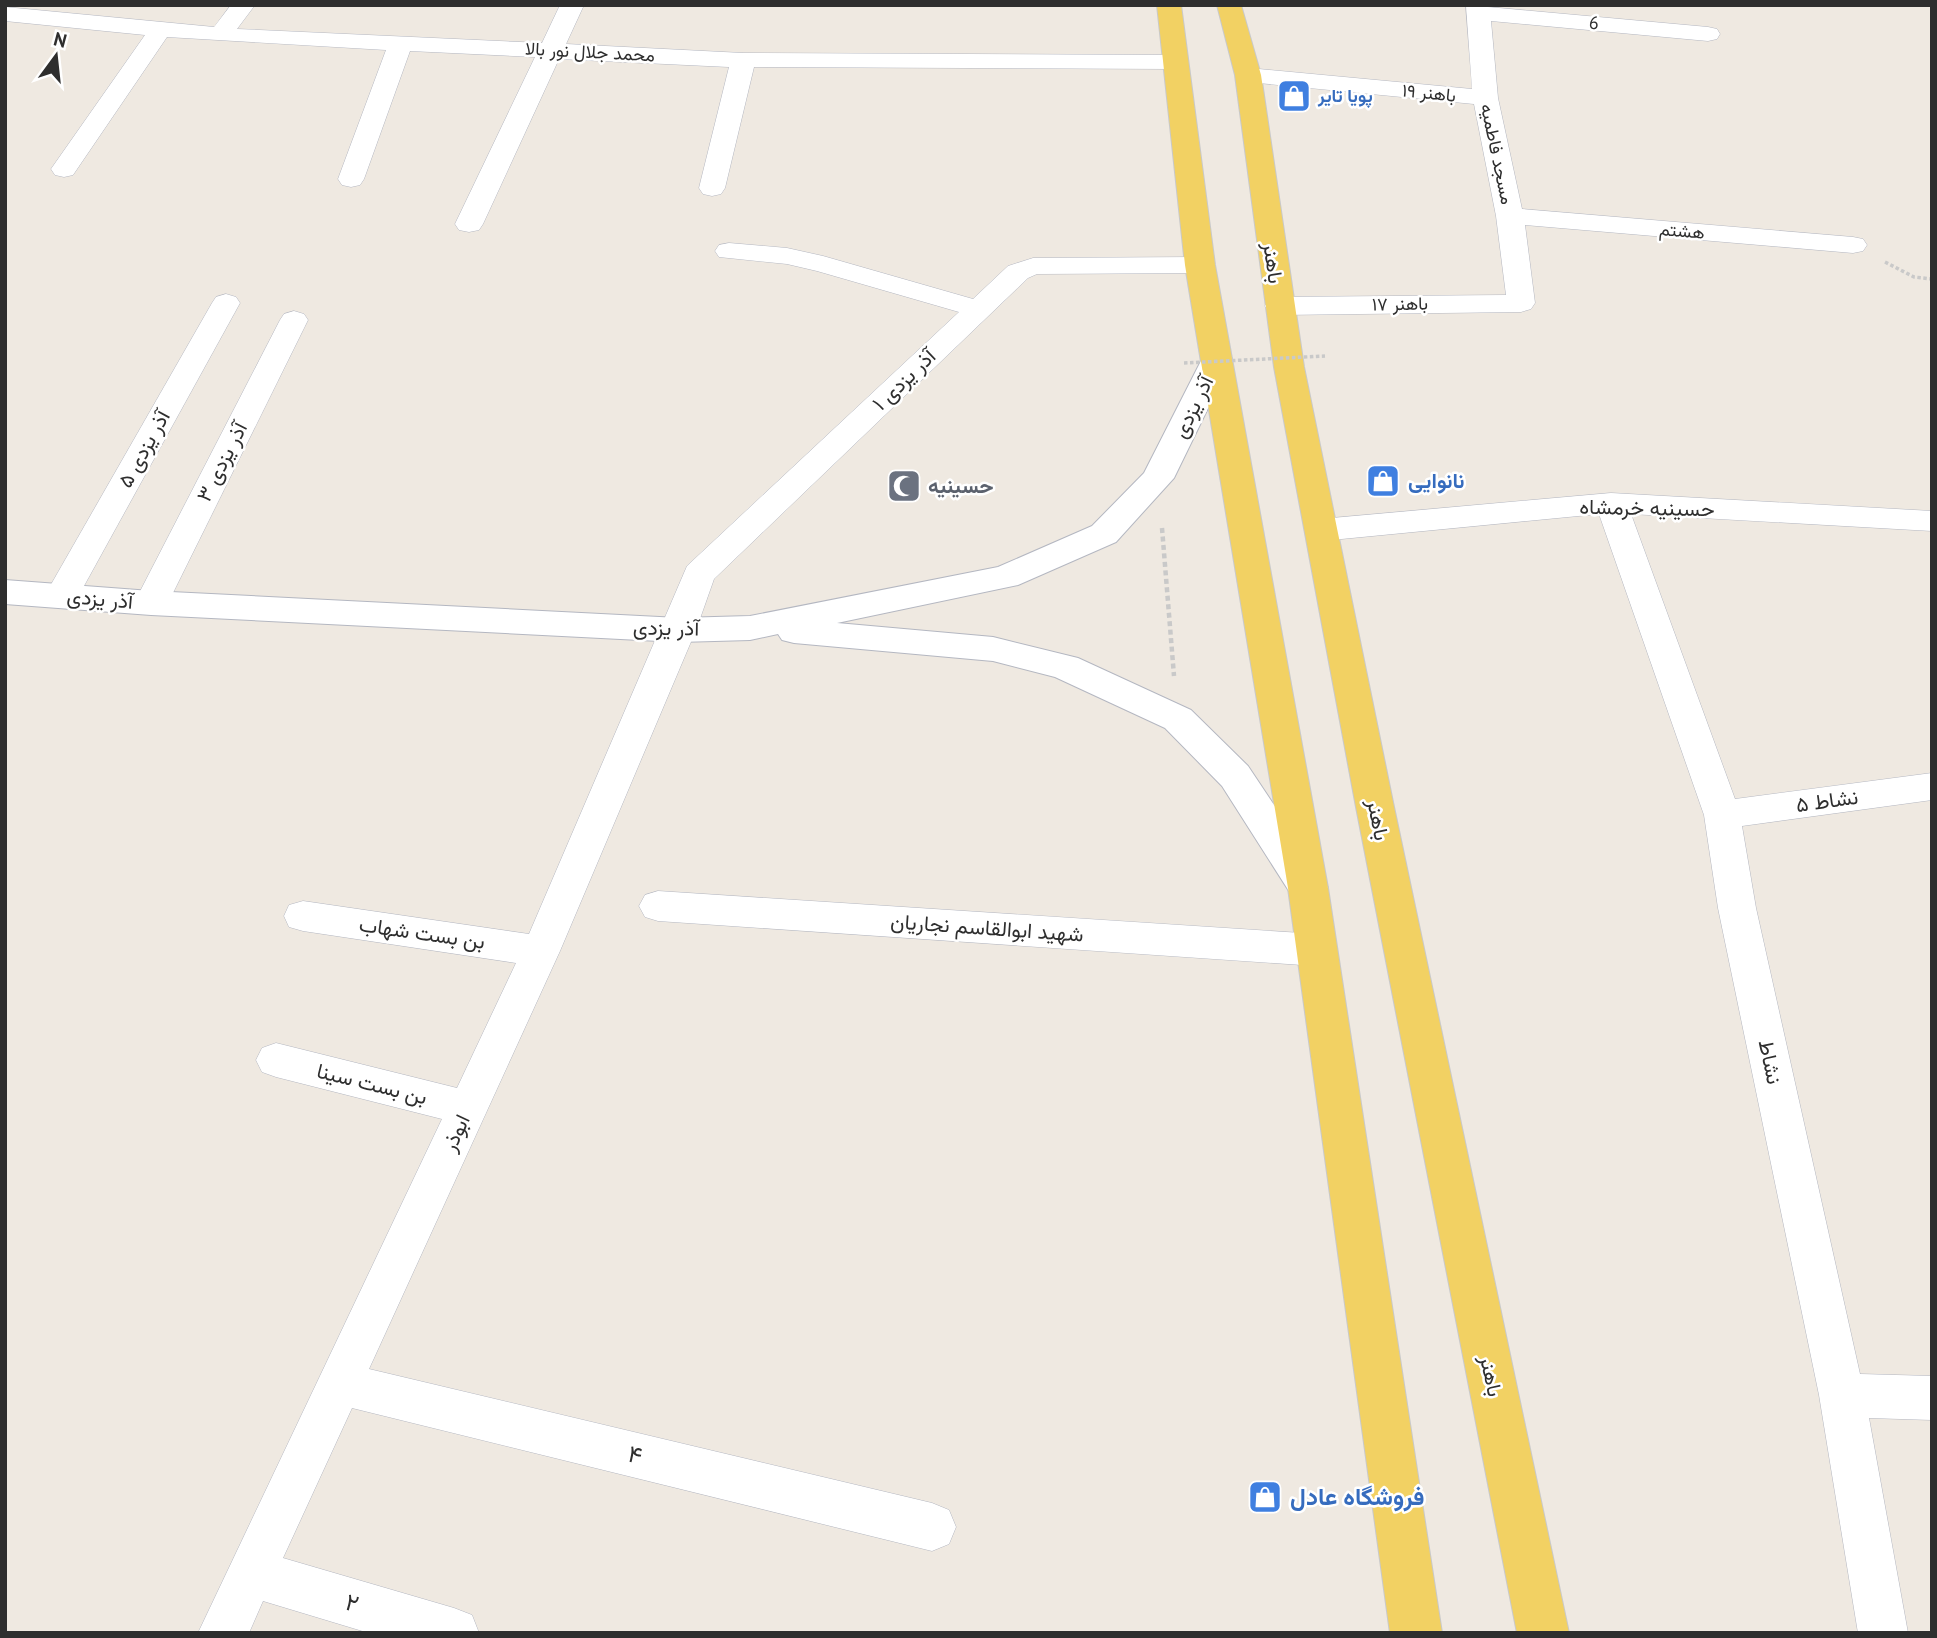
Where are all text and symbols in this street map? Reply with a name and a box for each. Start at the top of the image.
street label: 6 [1588,11,1600,34]
north arrow [21,21,91,91]
text: N [51,26,70,53]
street label: محمد جلال نور بالا [524,37,656,66]
shop icon: پویا تایر [1275,77,1313,115]
street label: باهنر ۱۹ [1401,78,1457,107]
place label: پویا تایر [1317,84,1373,108]
street label: مسجد فاطمیه [1476,101,1519,206]
street label: هشتم [1658,217,1706,245]
street label: باهنر [1257,240,1290,285]
street label: باهنر ۱۷ [1372,292,1428,315]
street label: آذر یزدی ۱ [866,341,943,416]
street label: آذر یزدی [1166,369,1220,442]
street label: آذر یزدی ۵ [111,403,177,492]
street label: آذر یزدی ۳ [190,416,254,506]
shop icon: نانوایی [1364,462,1402,500]
mosque icon: حسینیه [885,467,923,505]
place label: نانوایی [1408,467,1465,494]
place label: حسینیه [928,472,993,499]
street label: حسینیه خرمشاه [1579,493,1715,522]
street label: آذر یزدی [66,582,136,615]
street label: آذر یزدی [633,613,702,642]
street label: نشاط ۵ [1794,783,1860,818]
street label: باهنر [1361,796,1396,843]
street label: شهید ابوالقاسم نجاریان [890,907,1084,949]
street label: بن بست شهاب [357,910,487,955]
street label: نشاط [1753,1037,1788,1087]
street label: بن بست سینا [314,1057,430,1110]
street label: ابوذر [435,1110,476,1156]
street label: باهنر [1474,1352,1509,1399]
street label: ۴ [625,1438,646,1471]
shop icon: فروشگاه عادل [1246,1478,1284,1516]
place label: فروشگاه عادل [1290,1481,1425,1512]
street label: ۲ [342,1586,362,1619]

